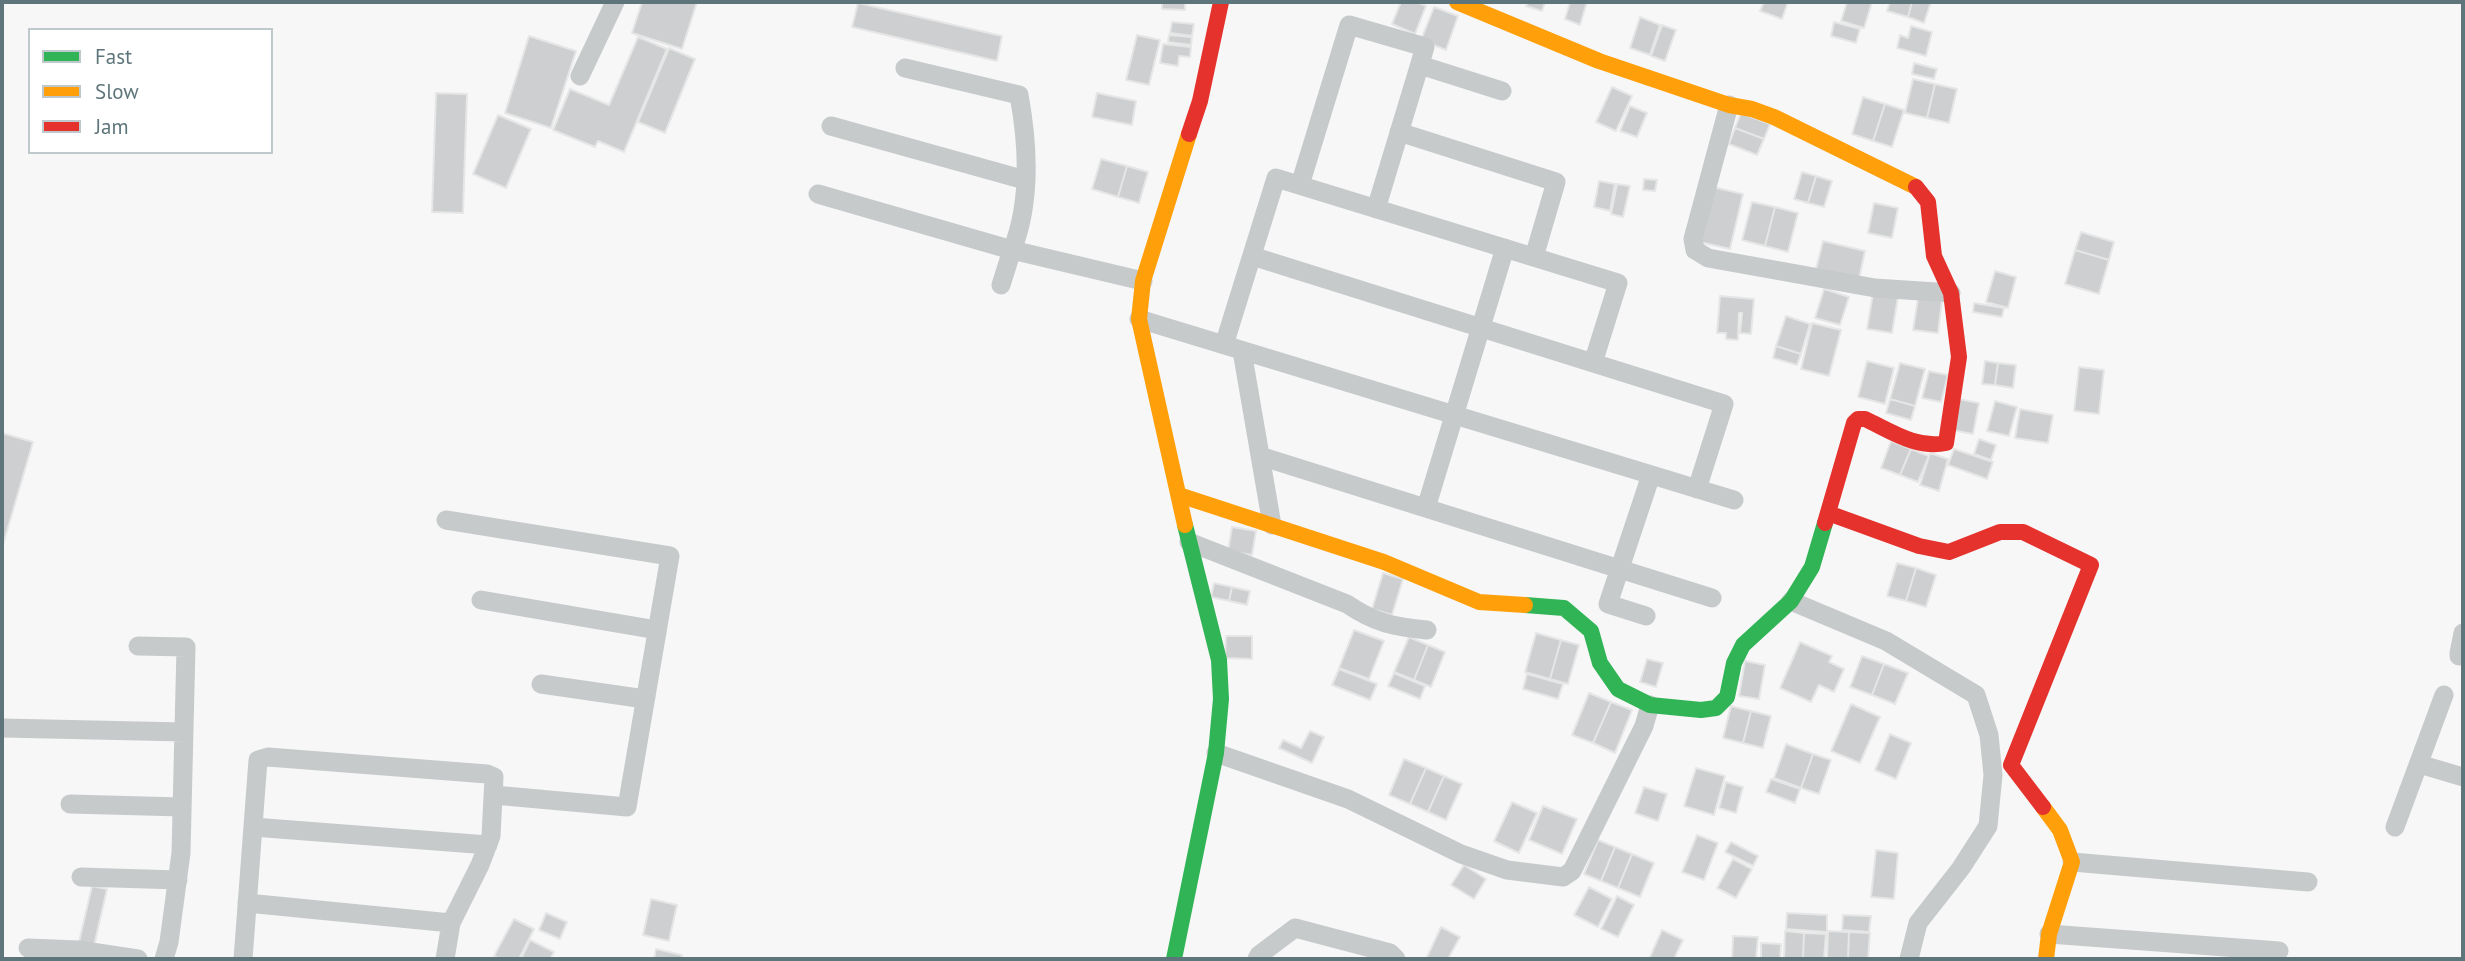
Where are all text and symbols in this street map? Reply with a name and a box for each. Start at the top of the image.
legend [28,28,273,154]
text: Fast [95,43,132,70]
text: Slow [95,78,139,105]
text: Jam [95,113,129,140]

